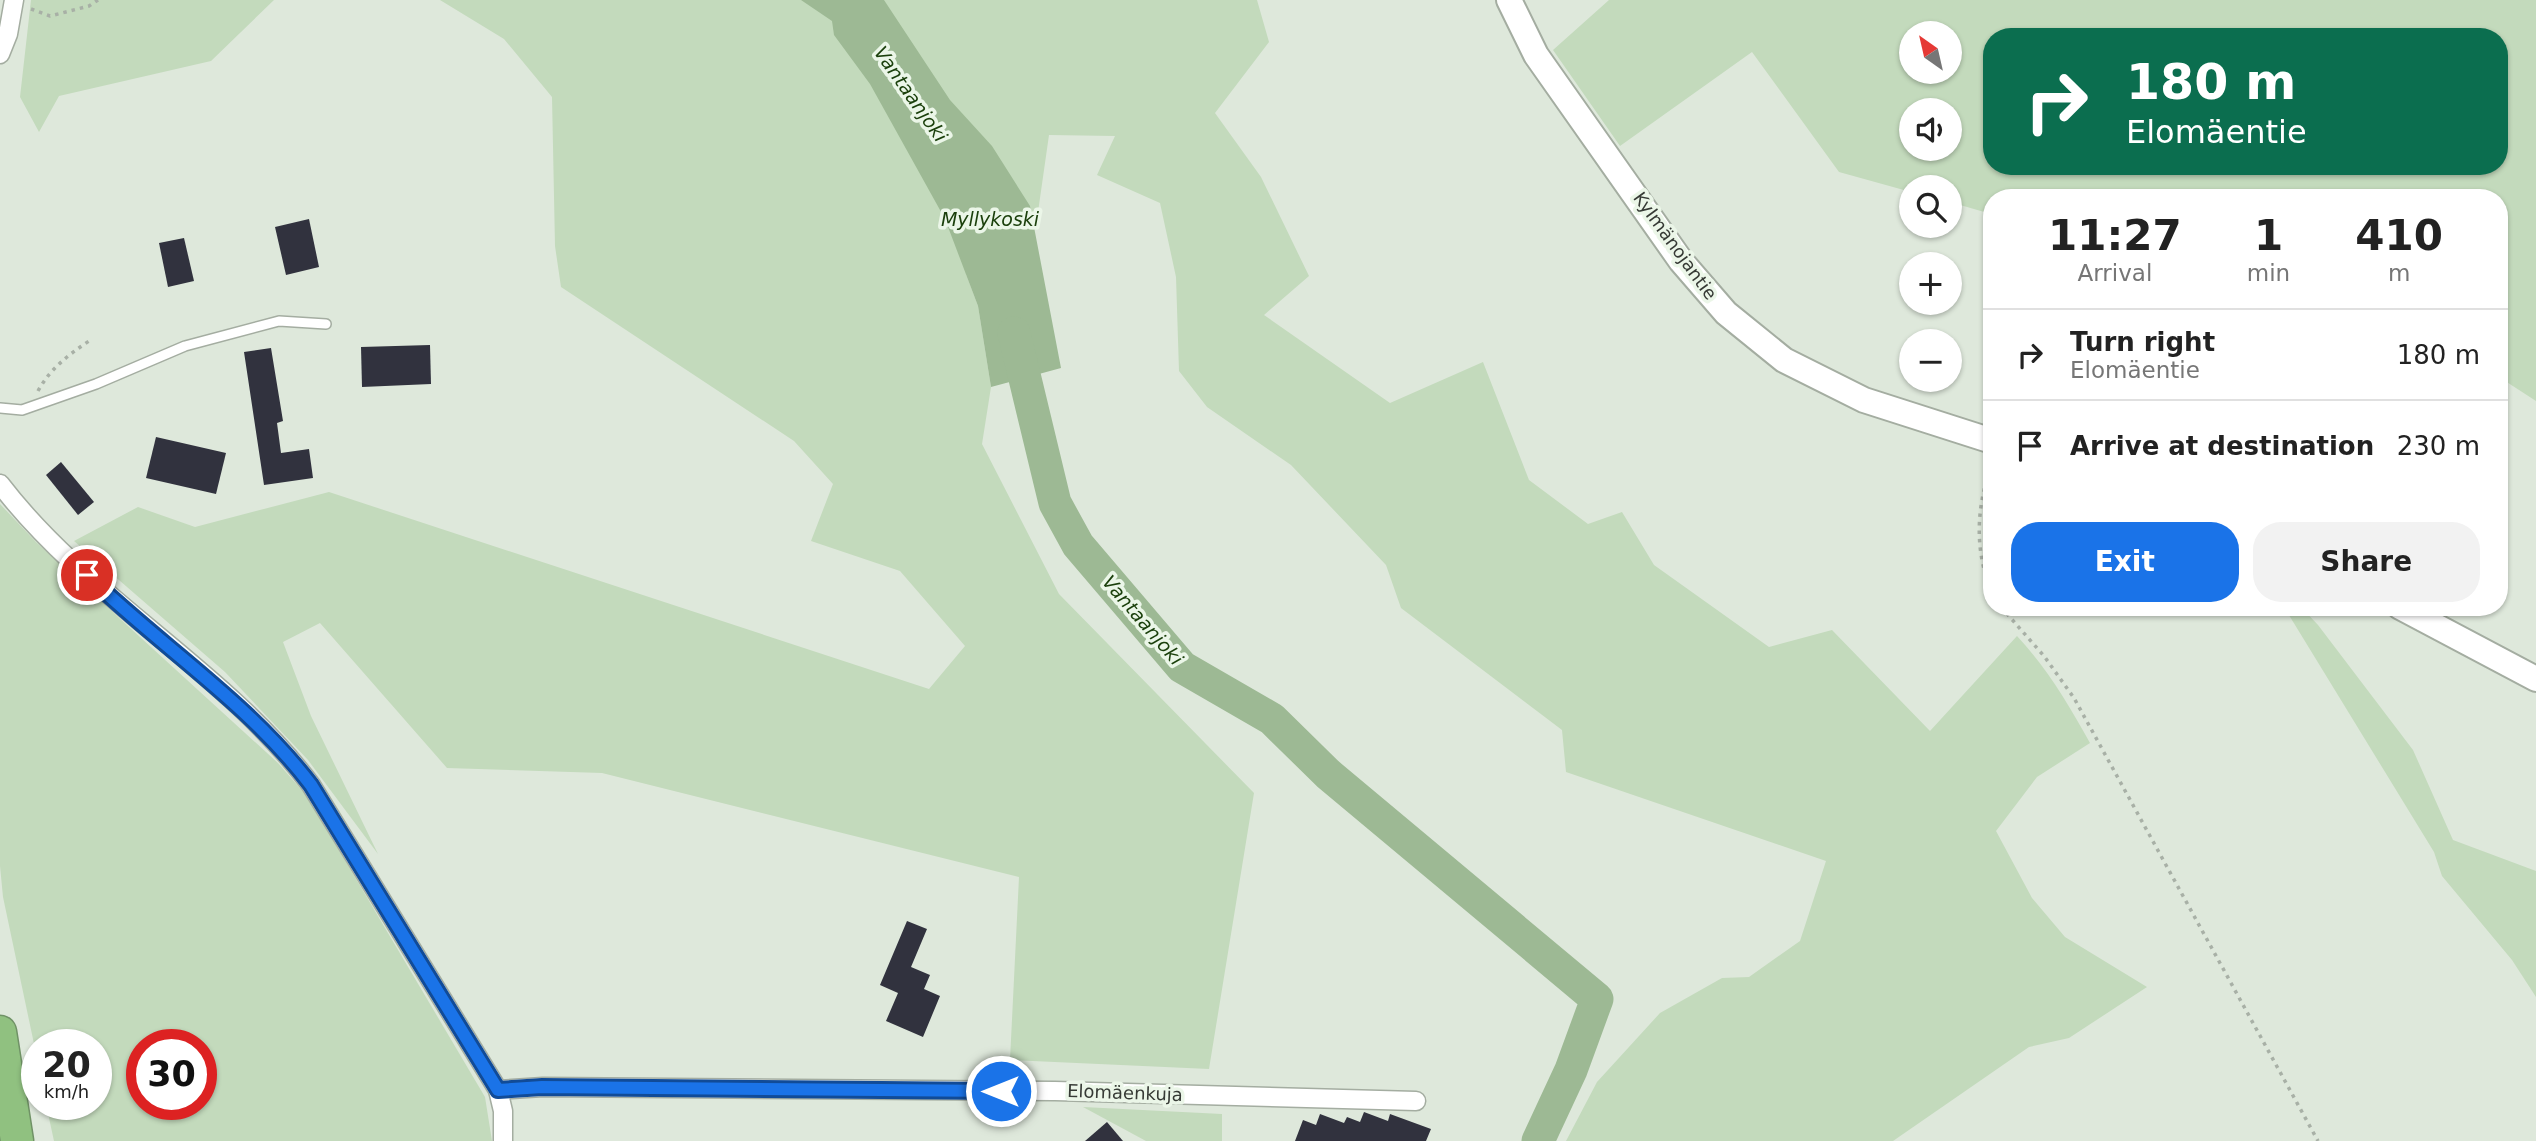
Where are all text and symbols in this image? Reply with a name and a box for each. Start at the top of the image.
north arrow [1899,21,1962,84]
map controls [1899,21,1962,392]
water label: Vantaanjoki [870,42,952,147]
text: 180 m [2126,54,2296,111]
icon: right [2011,56,2102,147]
button: sound [1899,98,1962,161]
text: Elomäentie [2126,113,2307,151]
button: search [1899,175,1962,238]
street label: Kylmänojantie [1629,188,1721,304]
water label: Myllykoski [941,208,1040,230]
text: 11:27 [2048,211,2182,260]
text: 1 [2254,211,2283,260]
text: 410 [2355,211,2443,260]
button: + [1899,252,1962,315]
text: Arrival [2078,260,2152,286]
text: min [2247,260,2290,286]
text: m [2388,260,2410,286]
text: Turn right [2070,327,2215,357]
button: − [1899,329,1962,392]
icon: right [2011,336,2049,374]
text: 180 m [2397,340,2480,370]
text: Elomäentie [2070,357,2200,383]
icon: arrive [2011,427,2049,465]
text: Arrive at destination [2070,431,2374,461]
text: 230 m [2397,431,2480,461]
button: Exit [2011,522,2239,602]
button: Share [2253,522,2480,602]
pin [57,545,117,605]
icon: arrive [68,556,106,594]
water label: Vantaanjoki [1098,571,1188,670]
speed limit sign: 30 [126,1029,217,1120]
text: 20 [42,1045,91,1085]
position arrow [964,1054,1038,1128]
street label: Elomäenkuja [1067,1080,1183,1105]
text: km/h [44,1081,89,1102]

